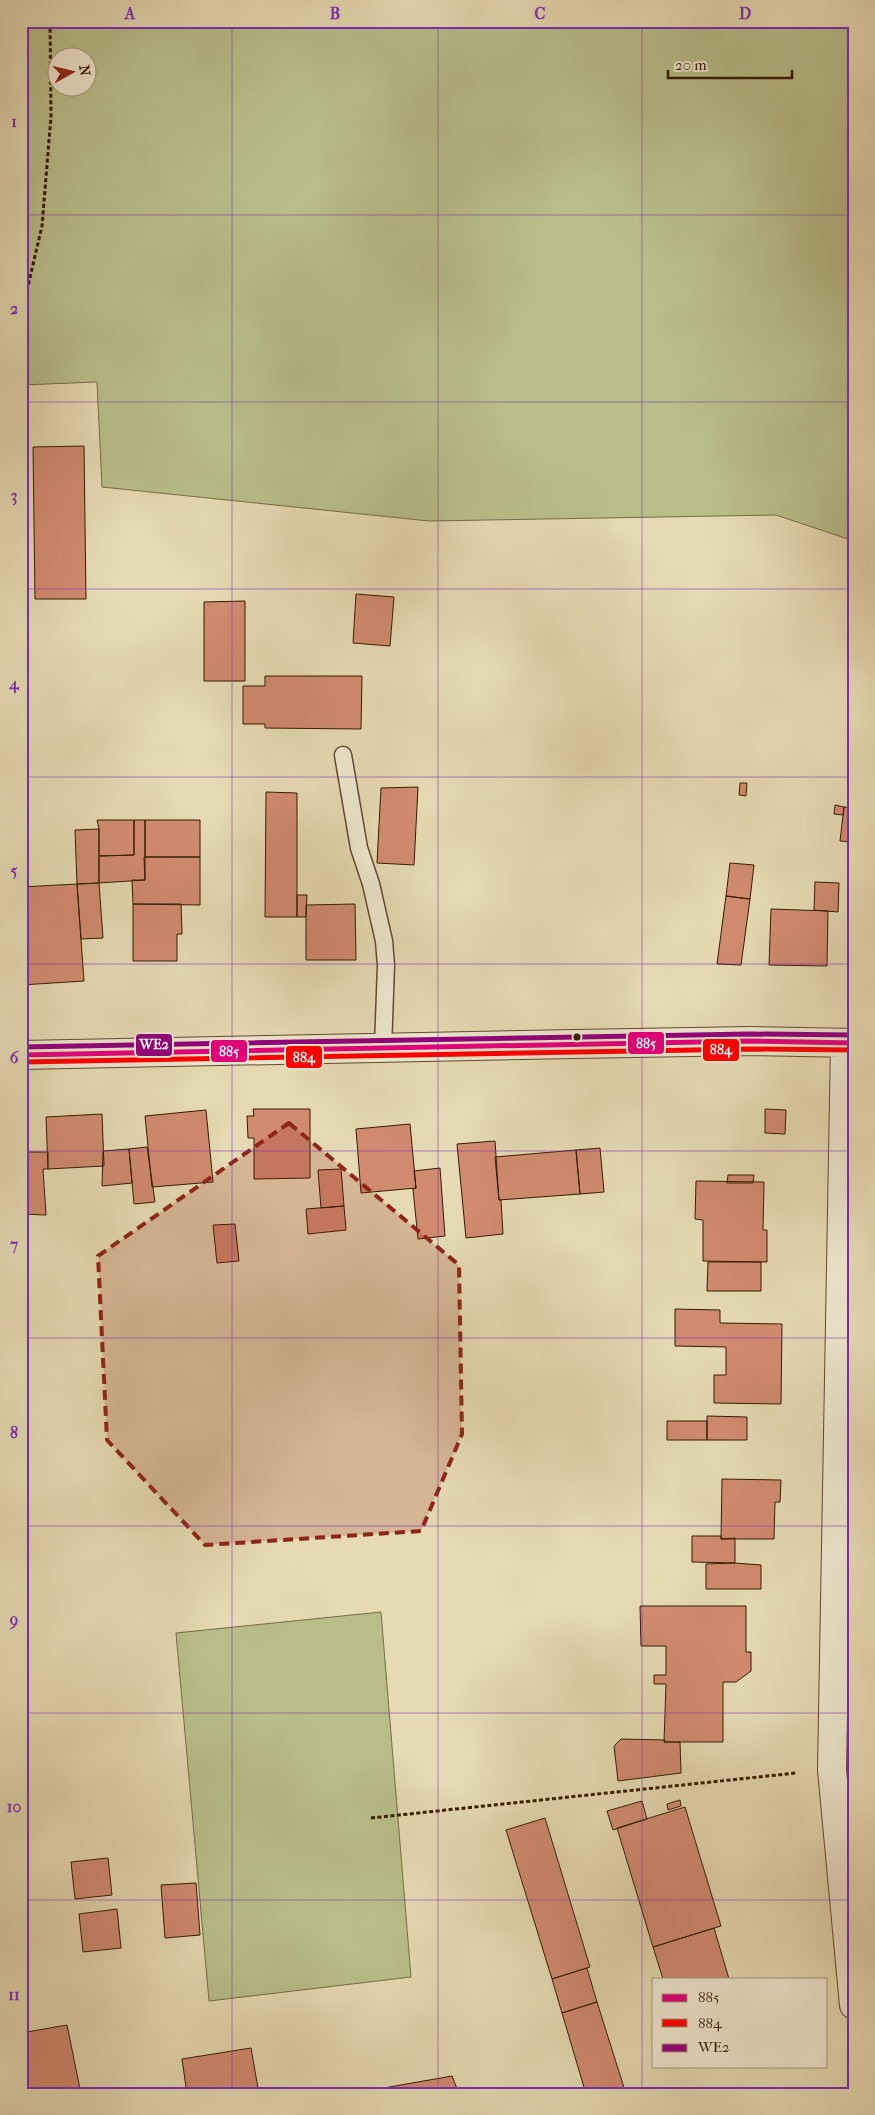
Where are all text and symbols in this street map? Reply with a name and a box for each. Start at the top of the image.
text: A [124,4,136,23]
text: B [330,4,340,23]
text: C [535,4,546,23]
text: D [739,4,751,23]
north arrow [48,48,98,98]
scale bar [668,48,791,80]
text: 20 m [675,56,707,74]
text: N [75,64,94,77]
text: 1 [11,112,17,131]
text: 2 [10,299,18,318]
text: 3 [11,486,17,506]
text: 4 [8,674,20,694]
text: 5 [11,861,18,880]
line badge: 885 [627,1031,665,1055]
unlabelled marker [572,1032,582,1042]
line badge: WE2 [135,1033,173,1057]
text: 885 [636,1035,656,1052]
text: WE2 [138,1036,169,1053]
line badge: 884 [702,1038,740,1062]
line badge: 885 [210,1039,248,1063]
text: 884 [710,1041,733,1058]
text: 885 [219,1043,239,1060]
line badge: 884 [285,1045,323,1069]
text: 6 [10,1048,19,1067]
text: 884 [293,1049,316,1066]
text: 7 [9,1235,18,1254]
text: 8 [10,1423,18,1442]
text: 9 [9,1610,18,1630]
text: 10 [7,1797,21,1816]
legend [652,1978,828,2068]
text: 11 [8,1985,20,2004]
text: 885 [698,1988,720,2006]
text: 884 [698,2014,723,2032]
text: WE2 [697,2038,730,2056]

